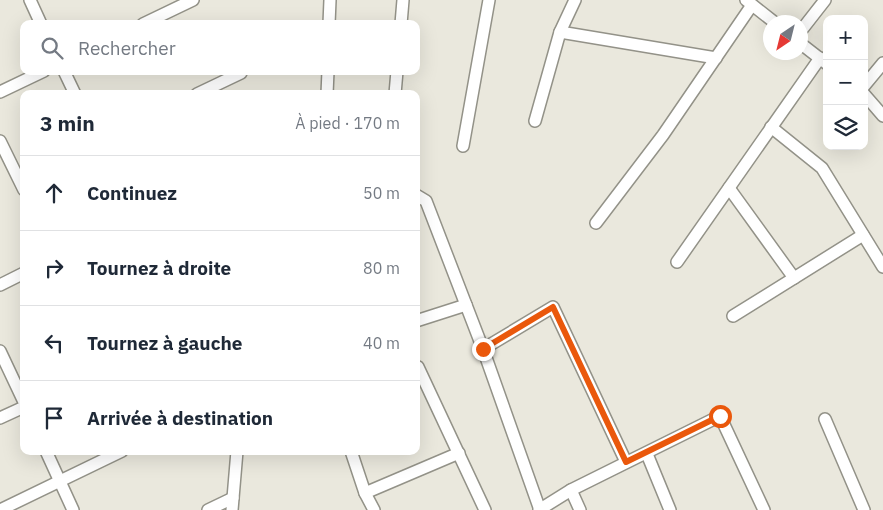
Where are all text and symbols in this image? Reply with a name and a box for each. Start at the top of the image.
north arrow [763,15,808,60]
map controls [823,15,868,150]
button: + [823,15,868,60]
search box [20,20,420,75]
icon: search [38,34,66,62]
text: Rechercher [78,36,176,60]
button: − [823,60,868,105]
button: layers [823,105,868,150]
text: 3 min [40,109,95,137]
text: À pied · 170 m [295,113,400,133]
icon: ahead [40,179,68,207]
text: Continuez [87,181,177,205]
text: 50 m [363,183,400,203]
icon: right [40,254,68,282]
text: Tournez à droite [87,256,231,280]
text: 80 m [363,258,400,278]
icon: left [40,329,68,357]
text: Tournez à gauche [87,331,243,355]
text: 40 m [363,333,400,353]
route end [472,338,495,361]
icon: arrive [40,404,68,432]
route start [709,405,732,428]
text: Arrivée à destination [87,406,273,430]

